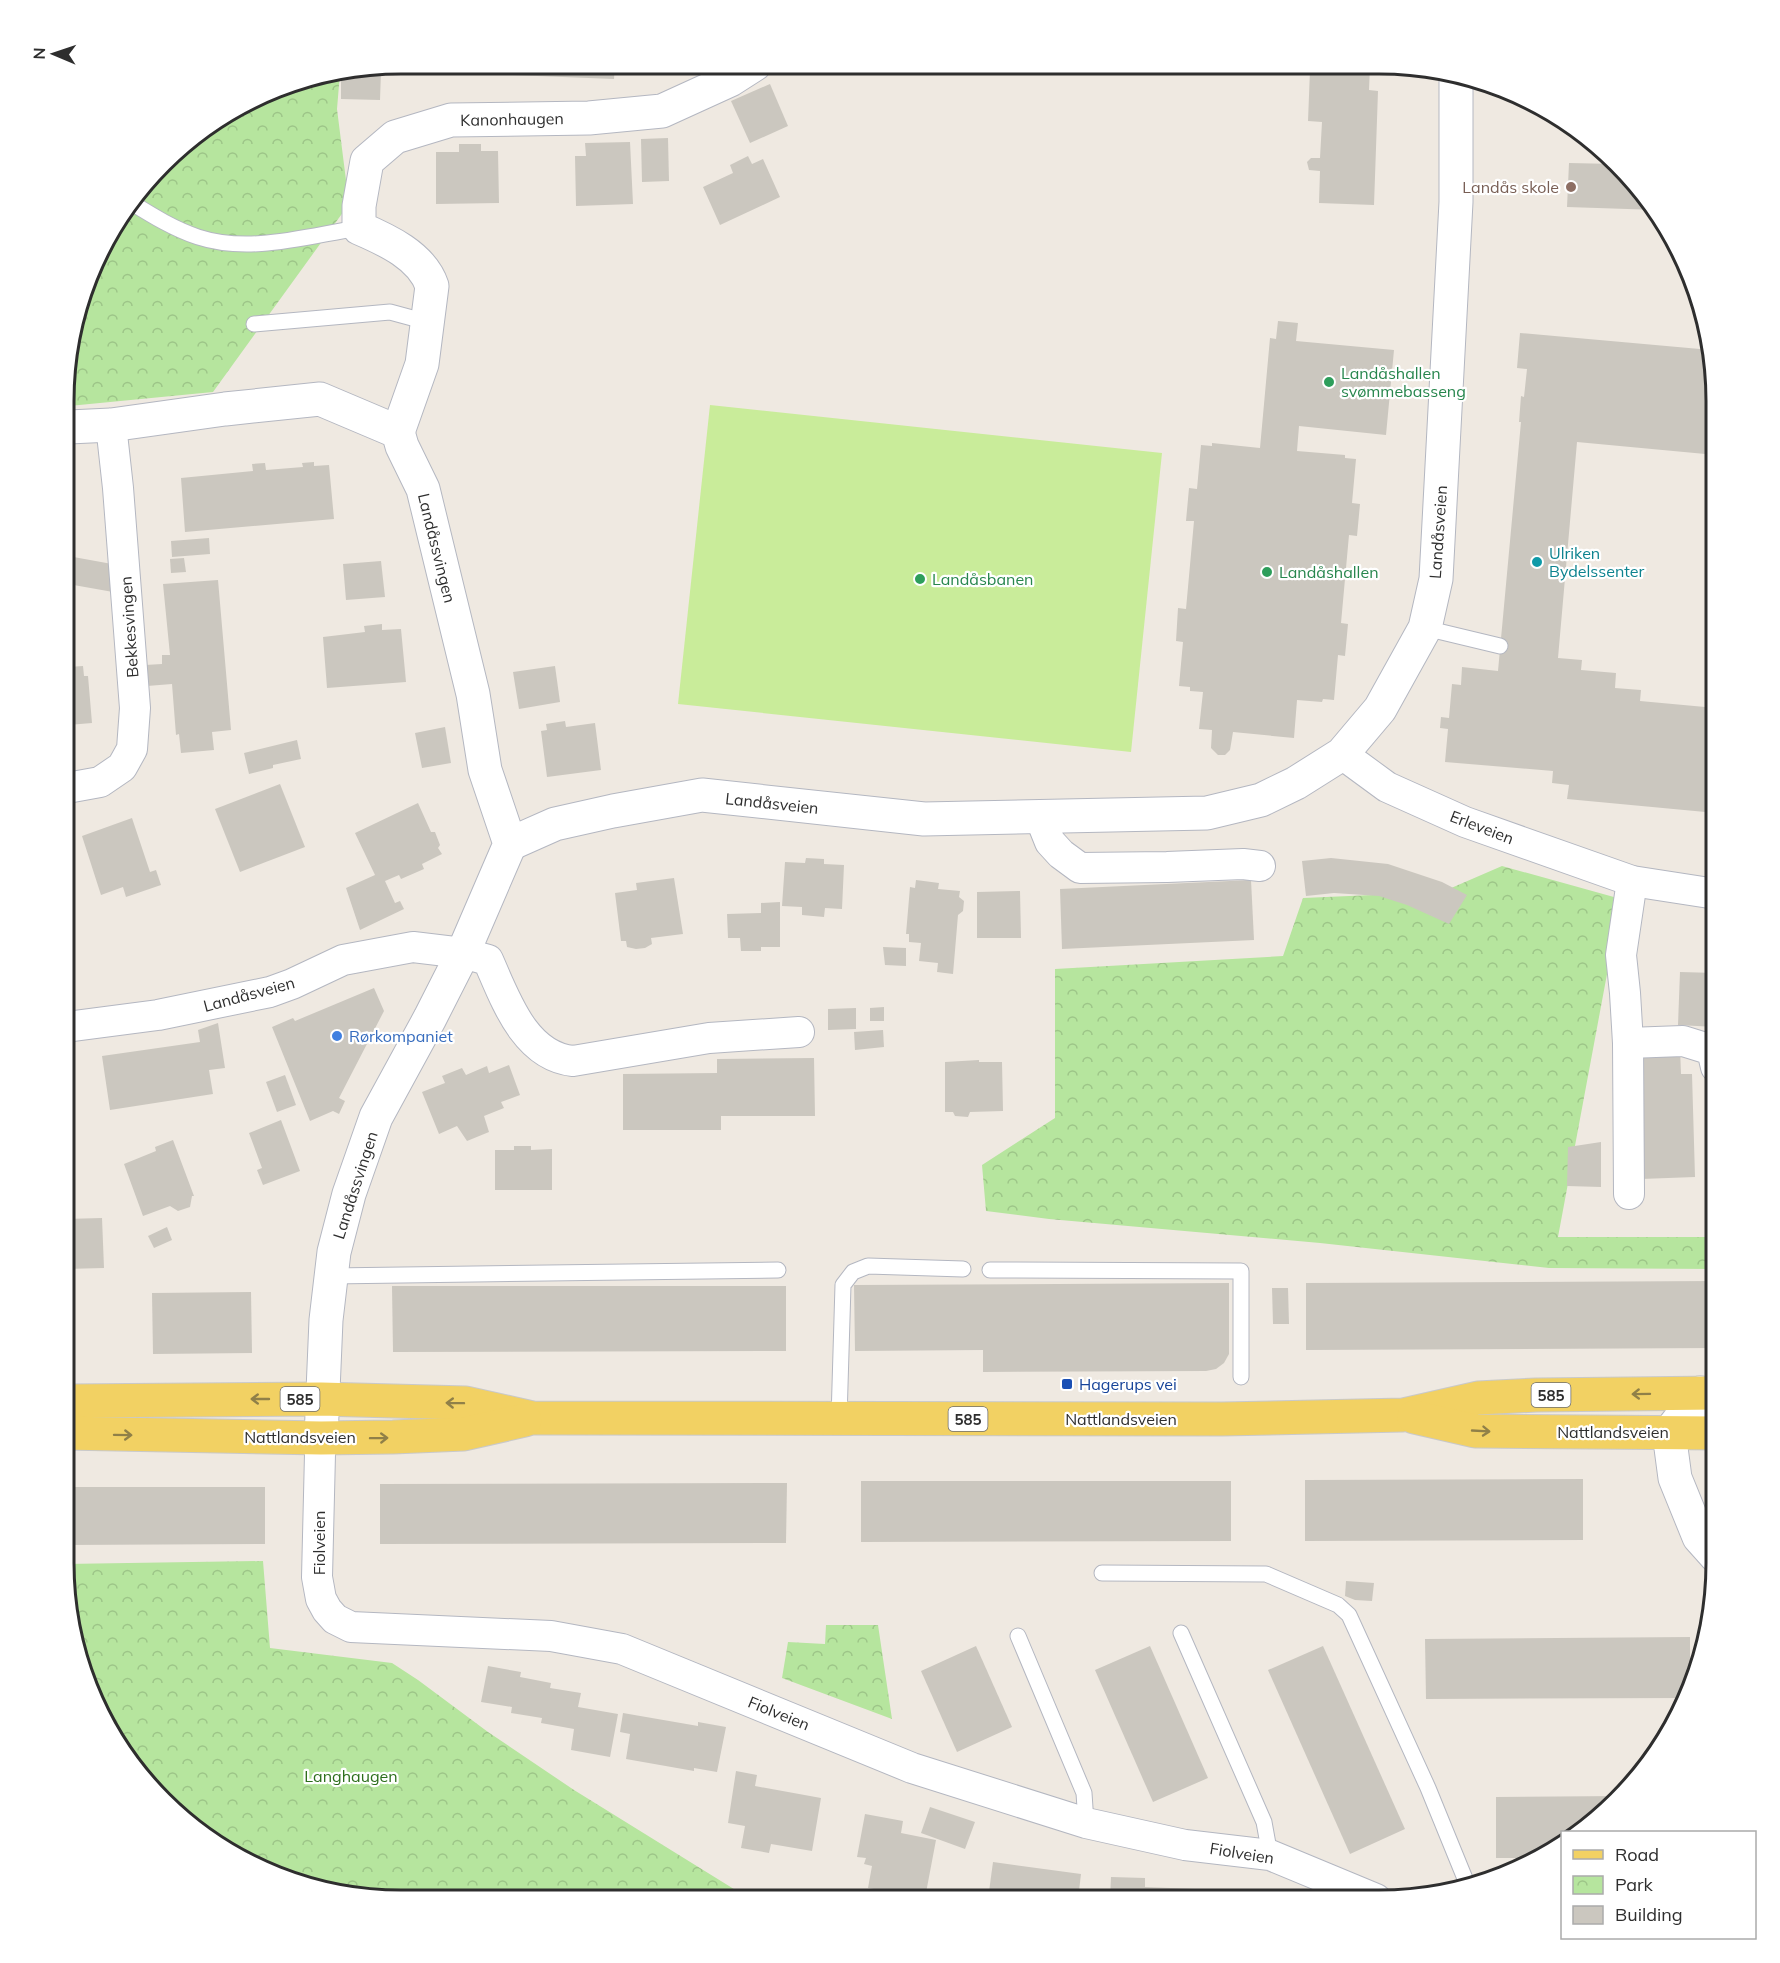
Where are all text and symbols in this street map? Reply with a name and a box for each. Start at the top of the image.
north arrow [24,24,84,84]
text: N [29,47,49,60]
street label: Kanonhaugen [460,108,564,130]
place label: Landås skole [1462,177,1559,197]
marker: Landås skole [1564,180,1578,194]
place label: Landåshallen svømmebasseng [1341,363,1466,401]
marker: Landåshallen svømmebasseng [1322,375,1336,389]
street label: Landåsveien [1425,485,1451,579]
street label: Landåssvingen [414,491,460,605]
place label: Ulriken Bydelssenter [1549,543,1645,581]
marker: Ulriken Bydelssenter [1530,555,1544,569]
place label: Landåshallen [1279,562,1379,582]
marker: Landåshallen [1260,565,1274,579]
place label: Landåsbanen [932,569,1034,589]
marker: Landåsbanen [913,572,927,586]
street label: Bekkesvingen [115,576,143,678]
street label: Landåsveien [724,788,820,818]
street label: Erleveien [1447,806,1517,848]
street label: Landåsveien [201,972,297,1016]
place label: Rørkompaniet [349,1026,453,1046]
marker: Rørkompaniet [330,1029,344,1043]
street label: Landåssvingen [328,1129,382,1241]
place label: Hagerups vei [1079,1374,1177,1394]
marker: Hagerups vei [1060,1377,1074,1391]
road number: 585 [1532,1383,1570,1407]
road number: 585 [280,1387,320,1411]
one-way arrow [1632,1388,1652,1400]
one-way arrow [251,1393,271,1405]
one-way arrow [446,1397,466,1409]
road number: 585 [948,1407,988,1431]
street label: Nattlandsveien [1065,1409,1177,1429]
street label: Nattlandsveien [1557,1422,1669,1442]
one-way arrow [1471,1425,1491,1436]
street label: Nattlandsveien [244,1427,356,1447]
one-way arrow [112,1429,132,1441]
one-way arrow [369,1432,389,1443]
street label: Fiolveien [309,1511,329,1575]
street label: Fiolveien [745,1692,813,1734]
park label: Langhaugen [304,1766,398,1786]
legend [1561,1831,1756,1939]
street label: Fiolveien [1208,1838,1276,1868]
text: Road [1615,1843,1659,1866]
text: Park [1615,1873,1654,1896]
text: Building [1615,1903,1683,1926]

